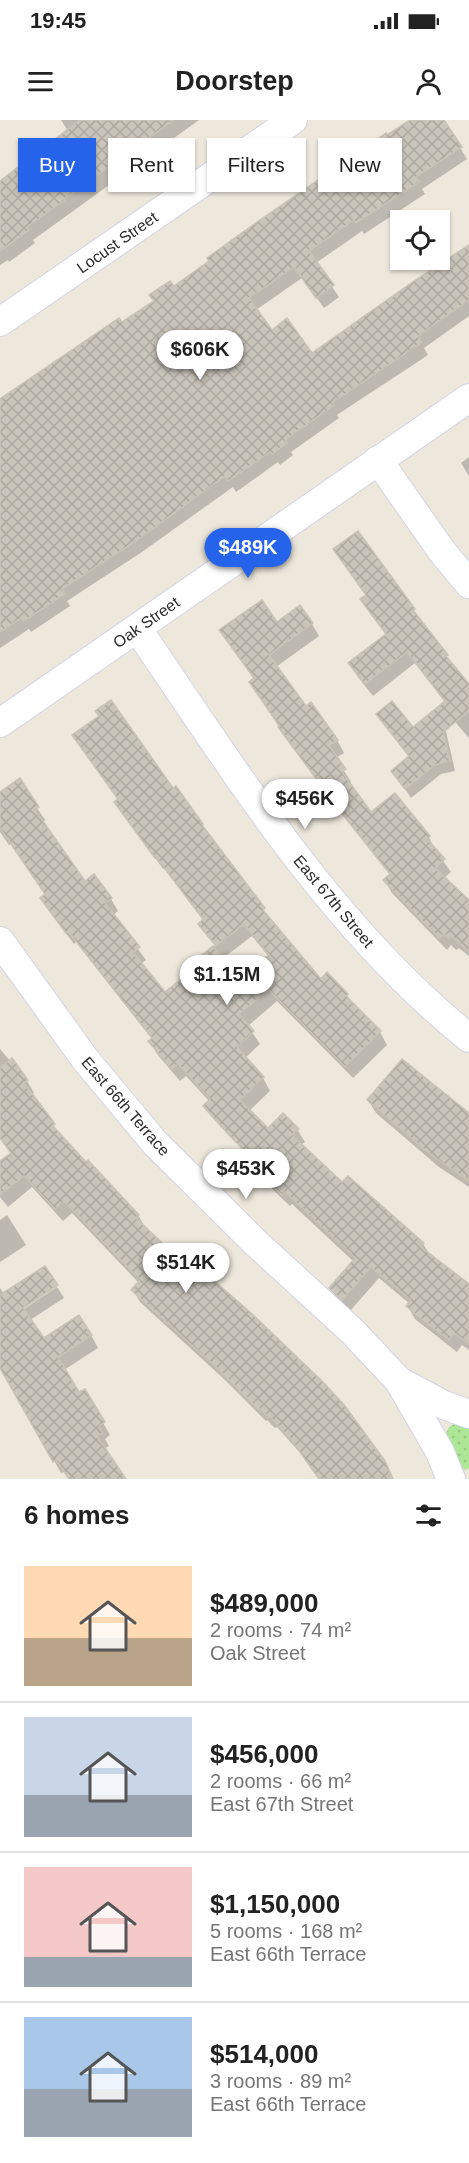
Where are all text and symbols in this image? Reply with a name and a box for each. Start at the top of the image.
text: 19:45 [30,8,86,33]
icon: menu [24,65,57,98]
icon: person [412,65,445,98]
text: Doorstep [175,66,294,96]
chip: Buy [18,138,96,192]
chip: Rent [108,138,195,192]
chip: Filters [207,138,306,192]
chip: New [318,138,402,192]
street label: Locust Street [74,208,161,276]
map controls [390,210,450,270]
button: locate [390,210,450,270]
pin: $606K [158,330,242,381]
text: $606K [171,338,229,360]
pin: $489K [206,528,290,579]
text: $489K [219,536,277,558]
street label: Oak Street [110,593,183,651]
pin: $456K [263,779,347,830]
text: $456K [276,787,334,809]
street label: East 67th Street [290,852,377,951]
pin: $1.15M [178,955,276,1006]
text: $1.15M [194,963,260,985]
street label: East 66th Terrace [78,1054,173,1159]
pin: $453K [204,1149,288,1200]
text: $453K [217,1157,275,1179]
pin: $514K [144,1243,228,1294]
text: $514K [157,1251,215,1273]
icon: filters [412,1499,445,1532]
text: 6 homes [24,1500,130,1530]
text: $489,000 [210,1588,318,1618]
icon: home [72,1590,144,1662]
text: 2 rooms · 74 m² [210,1619,351,1641]
text: Oak Street [210,1642,306,1664]
text: $456,000 [210,1739,318,1769]
icon: home [72,1741,144,1813]
text: 2 rooms · 66 m² [210,1770,351,1792]
text: East 67th Street [210,1793,353,1815]
text: $1,150,000 [210,1889,340,1919]
icon: home [72,1891,144,1963]
text: 5 rooms · 168 m² [210,1920,362,1942]
text: East 66th Terrace [210,1943,366,1965]
text: $514,000 [210,2039,318,2069]
icon: home [72,2041,144,2113]
text: 3 rooms · 89 m² [210,2070,351,2092]
text: East 66th Terrace [210,2093,366,2115]

